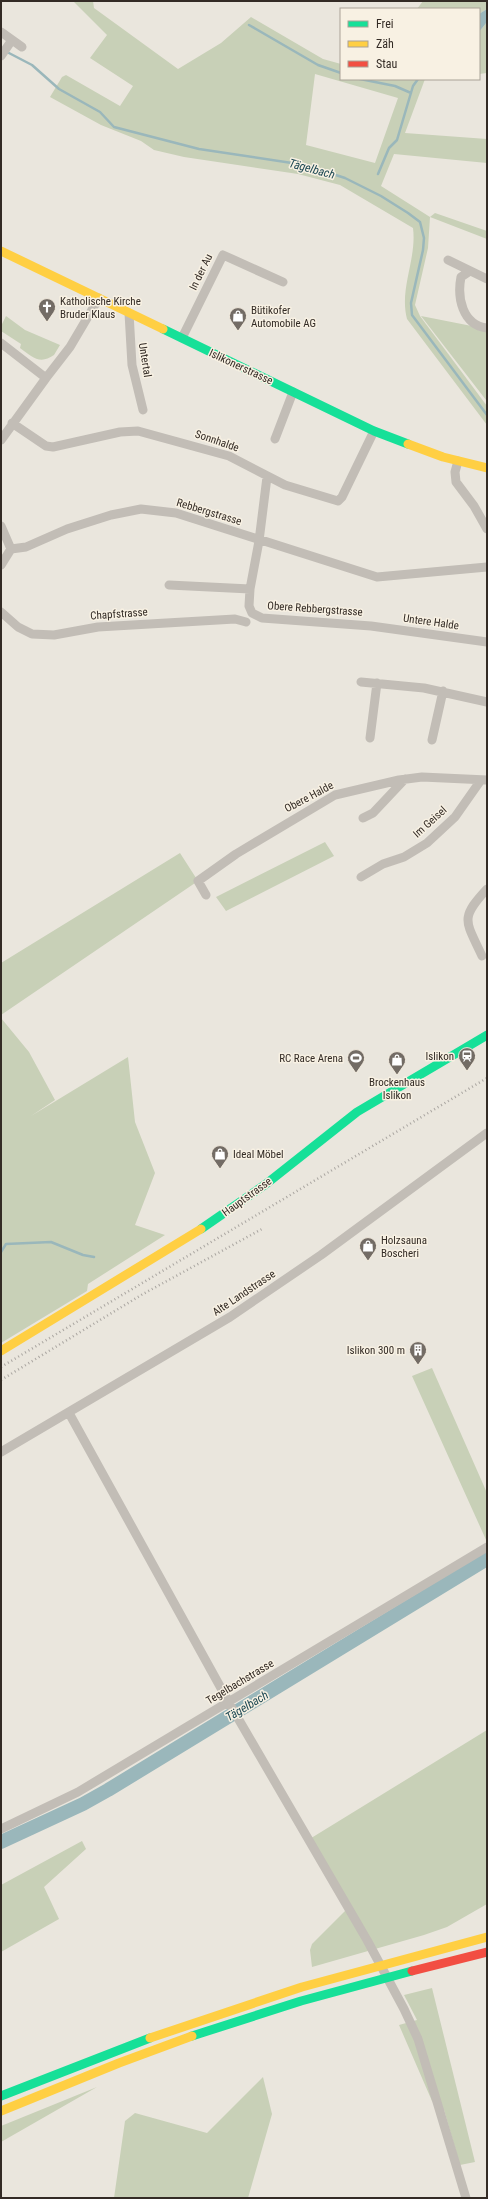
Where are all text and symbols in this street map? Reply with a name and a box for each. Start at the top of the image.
legend [340,8,480,80]
text: Frei [376,17,394,31]
text: Zäh [376,37,394,51]
text: Stau [376,57,398,71]
water label: Tägelbach [287,156,337,182]
street label: In der Au [187,252,215,292]
place label: Katholische Kirche Bruder Klaus [60,295,141,321]
church icon: Katholische Kirche Bruder Klaus [37,297,57,322]
place label: Bütikofer Automobile AG [251,304,316,330]
shop icon: Bütikofer Automobile AG [228,306,248,331]
street label: Untertal [136,342,154,378]
street label: Islikonerstrasse [207,347,275,387]
street label: Sonnhalde [193,427,241,455]
street label: Rebbergstrasse [175,496,243,528]
street label: Obere Rebbergstrasse [267,599,363,619]
street label: Chapfstrasse [90,606,148,622]
street label: Untere Halde [402,612,460,632]
street label: Obere Halde [282,779,336,815]
street label: Im Geisel [411,804,449,840]
station icon: Islikon [457,1046,477,1071]
sports icon: RC Race Arena [346,1048,366,1073]
shop icon: Brockenhaus Islikon [387,1050,407,1075]
place label: Islikon [425,1050,454,1063]
place label: RC Race Arena [279,1052,343,1065]
place label: Brockenhaus Islikon [369,1076,425,1102]
shop icon: Ideal Möbel [210,1144,230,1169]
place label: Ideal Möbel [233,1148,284,1161]
street label: Hauptstrasse [220,1175,274,1219]
place label: Holzsauna Boscheri [381,1234,427,1260]
shop icon: Holzsauna Boscheri [358,1236,378,1261]
street label: Alte Landstrasse [210,1267,278,1319]
building icon: Islikon 300 m [408,1340,428,1365]
place label: Islikon 300 m [347,1344,405,1357]
street label: Tegelbachstrasse [204,1657,276,1707]
water label: Tägelbach [223,1688,271,1724]

